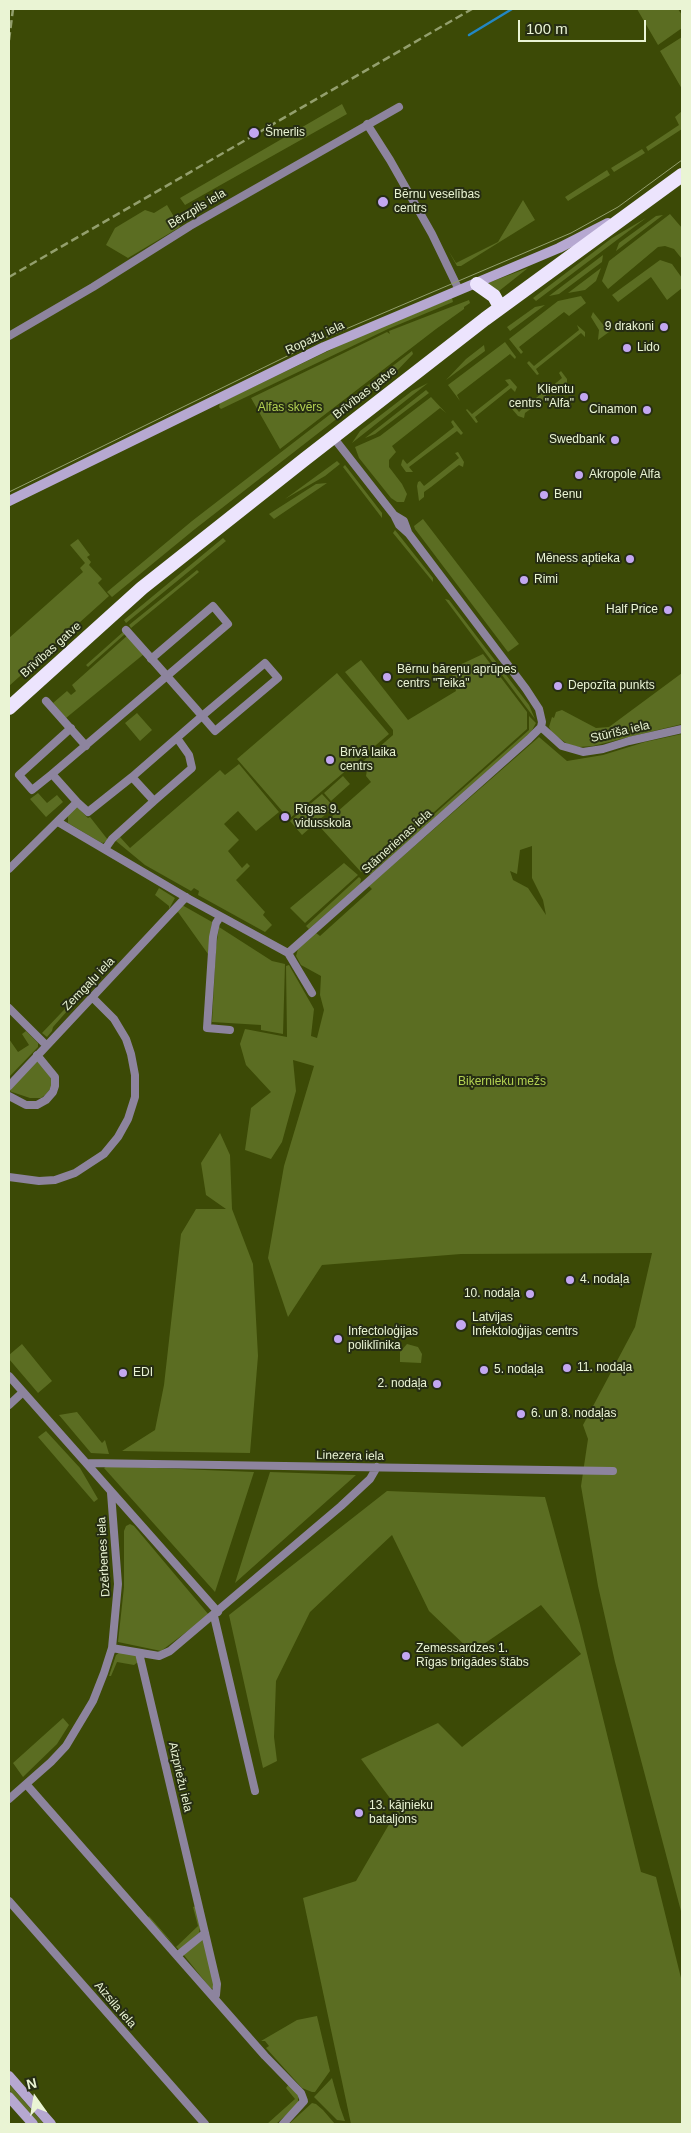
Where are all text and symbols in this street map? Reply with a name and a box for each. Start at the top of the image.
scale bar [521,10,648,42]
text: 100 m [526,20,568,37]
marker: Šmerlis [247,126,261,140]
place label: Šmerlis [265,126,305,140]
street label: Bērzpils iela [166,186,228,232]
place label: Bērnu veselības centrs [394,188,480,216]
marker: Bērnu veselības centrs [376,195,390,209]
street label: Ropažu iela [283,318,347,358]
place label: 9 drakoni [605,320,654,334]
marker: 9 drakoni [658,321,670,333]
place label: Lido [637,341,660,355]
marker: Lido [621,342,633,354]
street label: Brīvības gatve [330,364,400,422]
place label: Klientu centrs "Alfa" [509,383,574,411]
marker: Klientu centrs "Alfa" [578,391,590,403]
park label: Alfas skvērs [258,401,322,415]
place label: Cinamon [589,403,637,417]
marker: Cinamon [641,404,653,416]
place label: Swedbank [549,433,605,447]
marker: Swedbank [609,434,621,446]
place label: Akropole Alfa [589,468,660,482]
marker: Akropole Alfa [573,469,585,481]
place label: Benu [554,488,582,502]
marker: Benu [538,489,550,501]
place label: Mēness aptieka [536,552,620,566]
marker: Mēness aptieka [624,553,636,565]
place label: Rimi [534,573,558,587]
marker: Rimi [518,574,530,586]
place label: Half Price [606,603,658,617]
marker: Half Price [662,604,674,616]
street label: Brīvības gatve [18,619,84,681]
place label: Bērnu bāreņu aprūpes centrs "Teika" [397,663,516,691]
marker: Bērnu bāreņu aprūpes centrs "Teika" [381,671,393,683]
place label: Depozīta punkts [568,679,655,693]
marker: Depozīta punkts [552,680,564,692]
street label: Stūrīša iela [589,718,651,746]
place label: Brīvā laika centrs [340,746,396,774]
marker: Brīvā laika centrs [324,754,336,766]
place label: Rīgas 9. vidusskola [295,803,351,831]
street label: Stāmerienas iela [359,807,435,877]
marker: Rīgas 9. vidusskola [279,811,291,823]
street label: Zemgaļu iela [60,954,118,1014]
park label: Biķernieku mežs [458,1075,546,1089]
place label: 4. nodaļa [580,1273,629,1287]
marker: 4. nodaļa [564,1274,576,1286]
place label: 10. nodaļa [464,1287,520,1301]
marker: 10. nodaļa [524,1288,536,1300]
place label: Latvijas Infektoloģijas centrs [472,1311,578,1339]
marker: Latvijas Infektoloģijas centrs [454,1318,468,1332]
place label: Infectoloģijas poliklīnika [348,1325,418,1353]
marker: Infectoloģijas poliklīnika [332,1333,344,1345]
place label: 11. nodaļa [577,1361,632,1375]
marker: 11. nodaļa [561,1362,573,1374]
place label: 5. nodaļa [494,1363,543,1377]
marker: 5. nodaļa [478,1364,490,1376]
place label: EDI [133,1366,153,1380]
marker: EDI [117,1367,129,1379]
place label: 2. nodaļa [378,1377,427,1391]
marker: 2. nodaļa [431,1378,443,1390]
place label: 6. un 8. nodaļas [531,1407,616,1421]
marker: 6. un 8. nodaļas [515,1408,527,1420]
street label: Linezera iela [316,1448,384,1464]
street label: Dzērbenes iela [95,1517,113,1597]
place label: Zemessardzes 1. Rīgas brigādes štābs [416,1642,529,1670]
marker: Zemessardzes 1. Rīgas brigādes štābs [400,1650,412,1662]
street label: Aizpriežu iela [165,1741,195,1813]
place label: 13. kājnieku bataljons [369,1799,433,1827]
marker: 13. kājnieku bataljons [353,1807,365,1819]
street label: Aizsila iela [91,1979,139,2031]
north arrow [10,2073,60,2123]
text: N [25,2074,38,2092]

